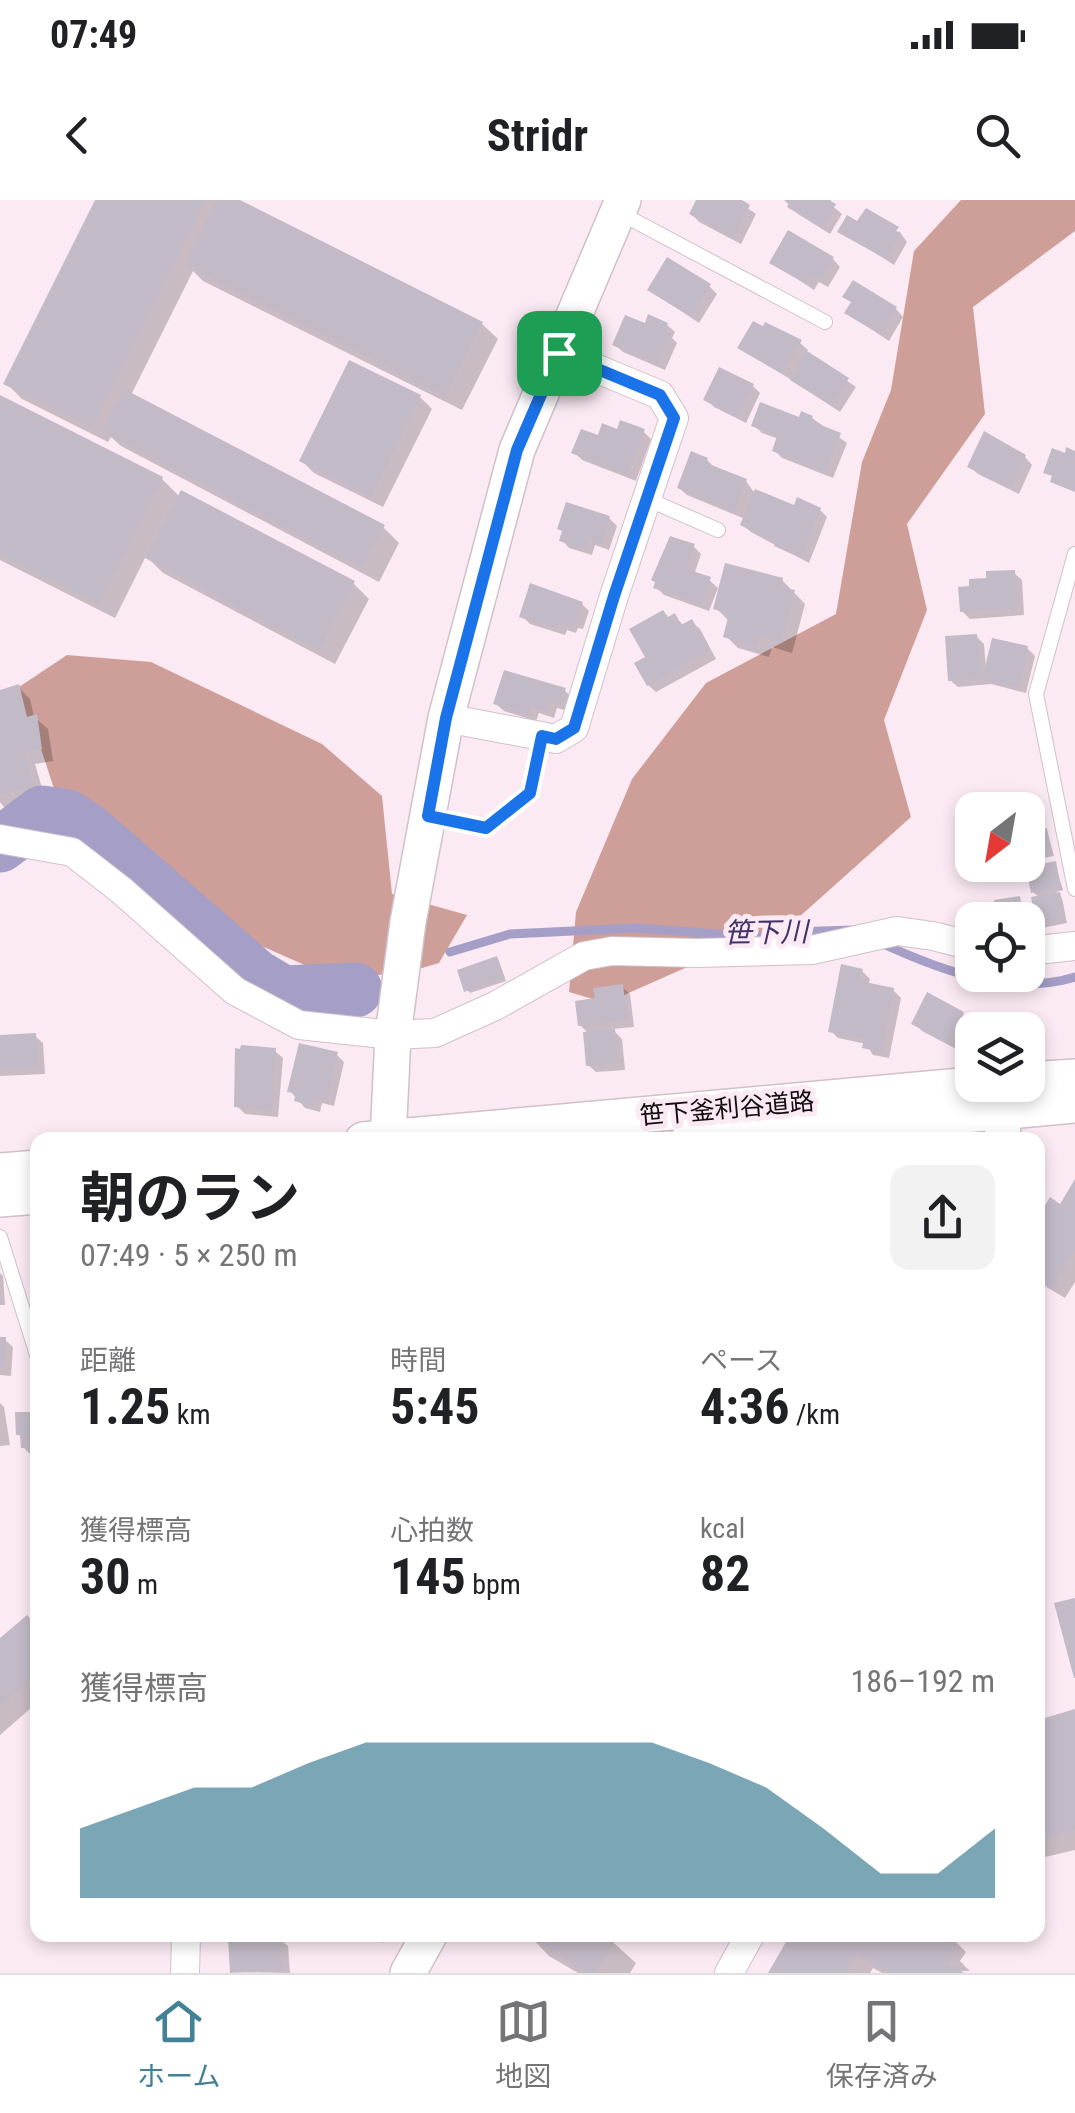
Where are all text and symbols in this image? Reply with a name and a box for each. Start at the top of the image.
text: 07:49 [50,13,137,57]
icon: back [50,108,105,163]
icon: search [970,108,1025,163]
text: Stridr [487,109,588,162]
pin [517,311,602,396]
icon: arrive [532,326,587,381]
north arrow [955,792,1045,882]
map controls [955,792,1045,1102]
button: locate [955,902,1045,992]
water label: 笹下川 [724,915,811,950]
button: layers [955,1012,1045,1102]
street label: 笹下釜利谷道路 [639,1086,815,1131]
button: share [890,1165,995,1270]
text: 朝のラン [80,1166,300,1230]
text: 07:49 · 5 × 250 m [80,1236,298,1274]
text: 距離 [80,1344,136,1377]
text: 時間 [390,1344,446,1377]
text: ペース [700,1344,783,1377]
text: 1.25 [80,1378,170,1436]
text: 5:45 [390,1378,479,1436]
text: 4:36 [700,1378,789,1436]
text: km [170,1398,210,1431]
text: /km [789,1398,840,1431]
text: kcal [700,1512,745,1545]
text: 獲得標高 [80,1514,192,1547]
text: 心拍数 [390,1514,474,1547]
text: 82 [700,1545,751,1603]
text: 30 [80,1548,131,1606]
text: 145 [390,1548,466,1606]
text: m [131,1568,158,1601]
text: bpm [466,1568,521,1601]
text: 186–192 m [850,1662,995,1700]
text: 獲得標高 [80,1669,208,1707]
tab: ホーム [137,1994,220,2094]
tab: 地図 [495,1994,551,2094]
tab: 保存済み [826,1994,938,2094]

